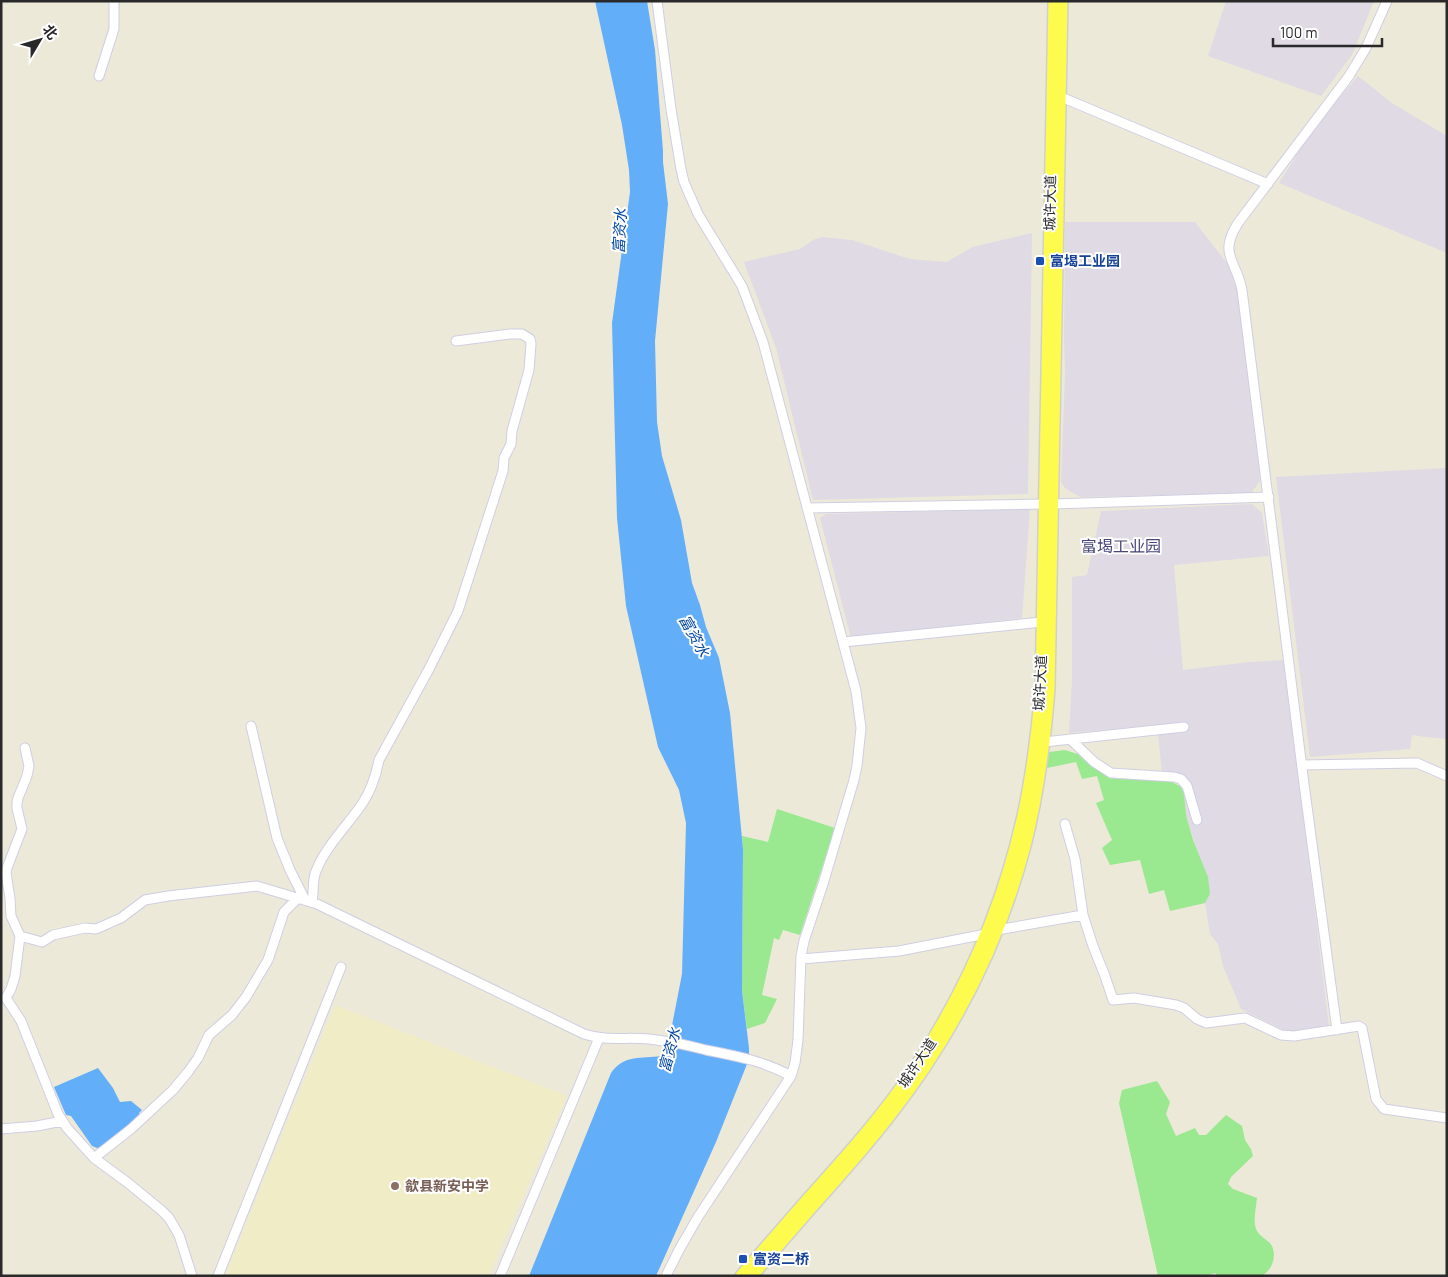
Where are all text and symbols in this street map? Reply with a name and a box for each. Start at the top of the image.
north arrow [15,15,65,65]
scale bar [1273,15,1382,47]
text: 北 [40,21,62,42]
text: 100 m [1280,23,1318,41]
street label: 城许大道 [1041,175,1058,231]
water label: 富资水 [609,207,629,254]
place label: 富堨工业园 [1050,252,1120,269]
marker: 富堨工业园 [1034,255,1046,267]
district label: 富堨工业园 [1081,536,1161,555]
water label: 富资水 [676,611,714,660]
street label: 城许大道 [1030,655,1049,711]
water label: 富资水 [655,1025,684,1074]
street label: 城许大道 [894,1035,939,1091]
place label: 歙县新安中学 [405,1177,489,1194]
marker: 歙县新安中学 [389,1180,401,1192]
place label: 富资二桥 [753,1250,809,1267]
marker: 富资二桥 [737,1253,749,1265]

